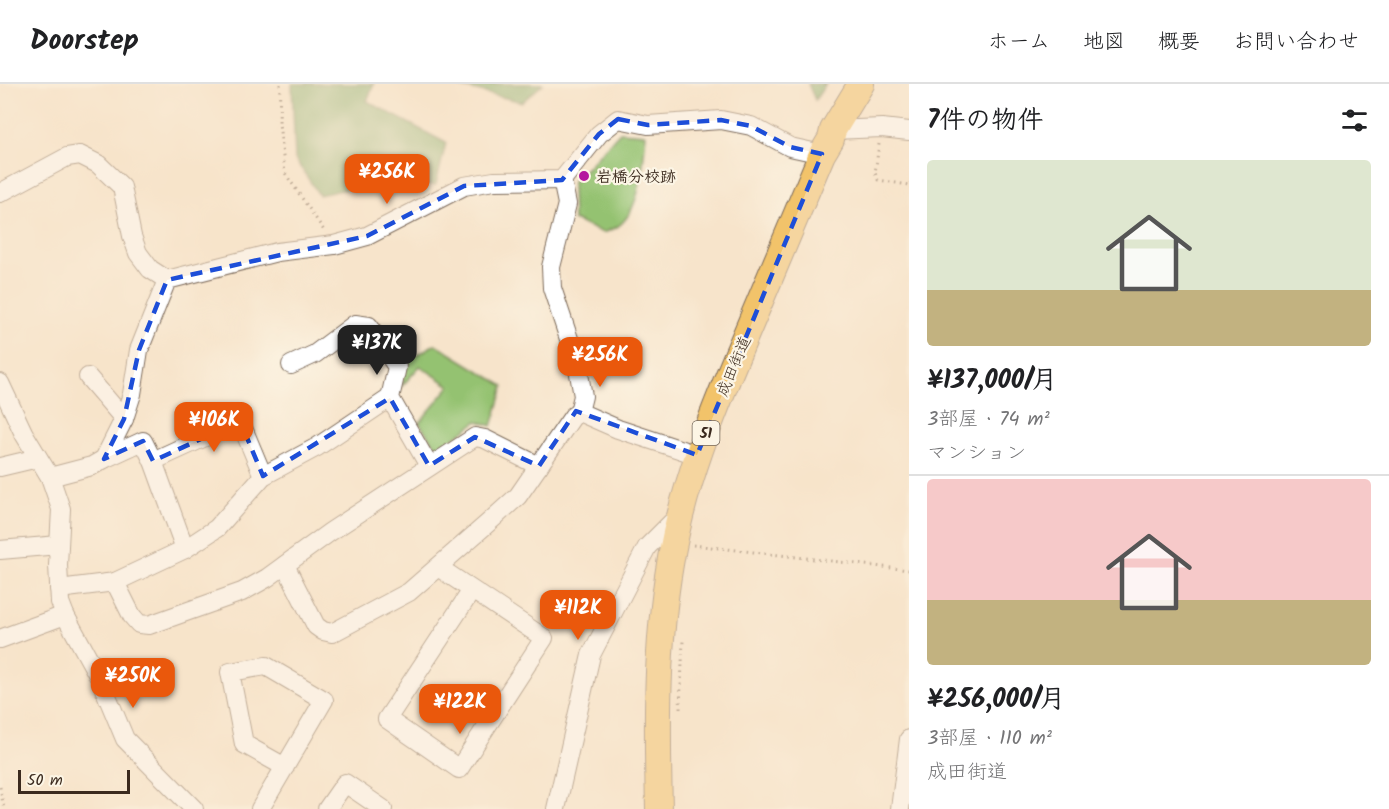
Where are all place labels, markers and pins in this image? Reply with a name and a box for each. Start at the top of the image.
pin: ¥256K [345,154,429,205]
place label: 岩橋分校跡 [596,165,676,190]
marker: 岩橋分校跡 [577,169,591,183]
pin: ¥137K [335,325,419,376]
pin: ¥256K [558,337,642,388]
pin: ¥106K [172,402,256,453]
pin: ¥112K [536,590,620,641]
pin: ¥250K [91,658,175,709]
pin: ¥122K [418,684,502,735]

